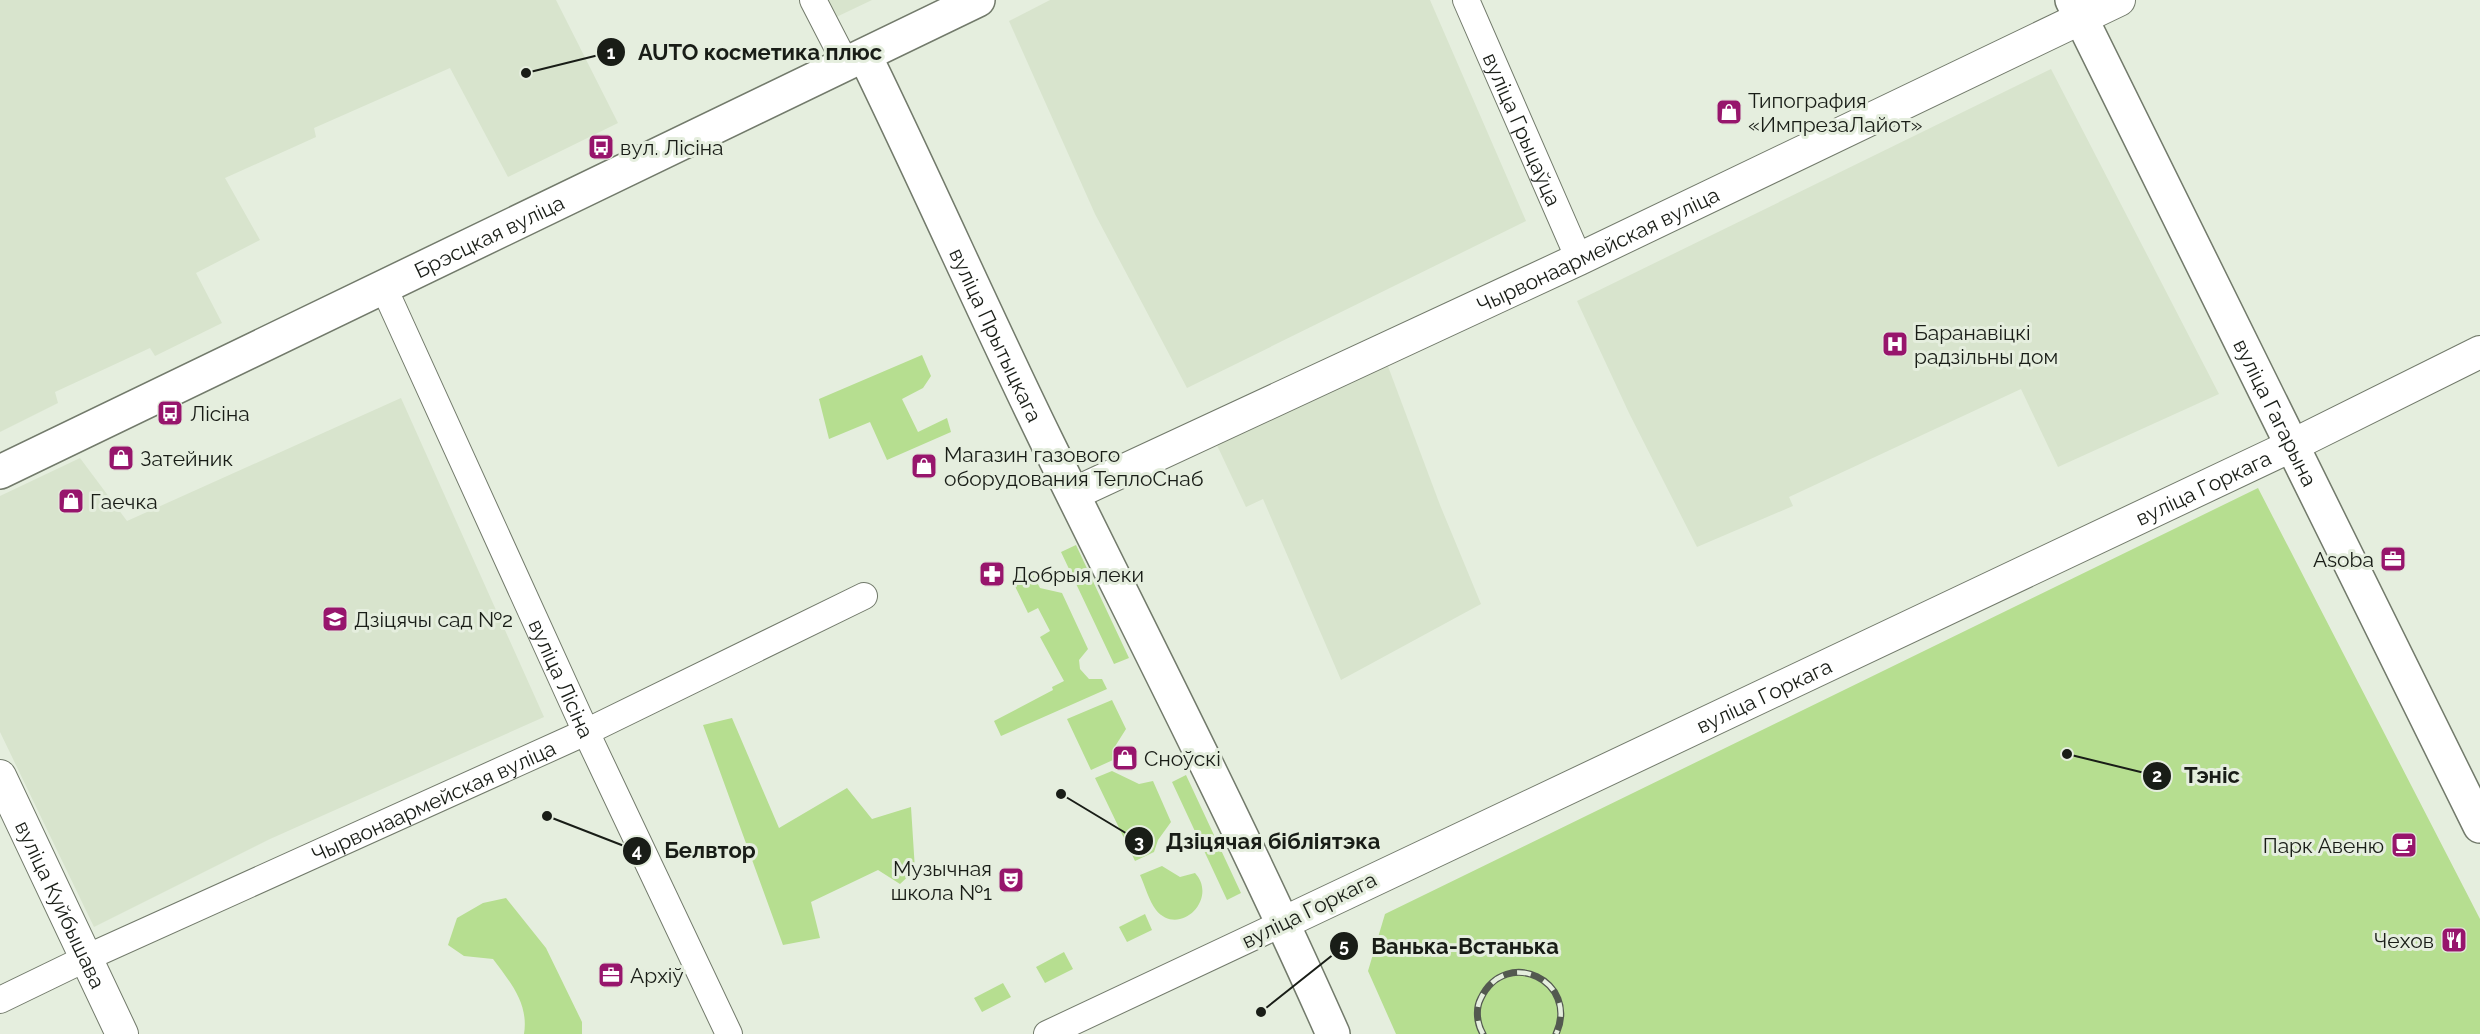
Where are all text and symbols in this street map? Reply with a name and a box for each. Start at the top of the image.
callout: AUTO косметика плюс [596,32,894,72]
text: AUTO косметика плюс [638,39,882,65]
text: 1 [607,42,616,63]
street label: вуліца Грыцаўца [1478,49,1567,210]
place label: Типография «ИмпрезаЛайот» [1748,88,1923,137]
shop icon: Типография «ИмпрезаЛайот» [1714,97,1744,127]
bus stop icon: вул. Лісіна [586,132,616,162]
place label: вул. Лісіна [620,135,724,160]
street label: Чырвонаармейская вуліца [1473,181,1723,317]
street label: Брэсцкая вуліца [410,189,568,283]
street label: вуліца Прытыцкага [945,244,1048,426]
place label: Баранавіцкі радзільны дом [1914,320,2058,369]
hospital icon: Баранавіцкі радзільны дом [1880,329,1910,359]
street label: вуліца Гагарына [2229,335,2323,490]
bus stop icon: Лісіна [155,398,185,428]
place label: Лісіна [190,401,250,426]
place label: Магазин газового оборудования ТеплоСнаб [944,442,1203,491]
shop icon: Затейник [106,443,136,473]
street label: вуліца Горкага [2131,445,2275,530]
place label: Затейник [140,446,233,471]
shop icon: Магазин газового оборудования ТеплоСнаб [909,451,939,481]
shop icon: Гаечка [56,486,86,516]
place label: Гаечка [90,489,158,514]
office icon: Asoba [2378,544,2408,574]
place label: Asoba [2313,547,2374,572]
pharmacy icon: Добрыя леки [977,559,1007,589]
place label: Добрыя леки [1012,562,1144,587]
school or university icon: Дзіцячы сад №2 [320,604,350,634]
place label: Дзіцячы сад №2 [354,607,513,632]
street label: вуліца Лісіна [524,615,599,742]
street label: вуліца Горкага [1692,653,1836,738]
street label: Чырвонаармейская вуліца [308,735,559,867]
shop icon: Сноўскі [1110,743,1140,773]
place label: Сноўскі [1144,746,1221,771]
callout: Тэніс [2142,756,2252,796]
text: Тэніс [2184,762,2240,788]
text: 2 [2152,765,2162,786]
street label: вуліца Куйбышава [10,817,111,992]
callout: Дзіцячая бібліятэка [1124,821,1393,861]
text: Дзіцячая бібліятэка [1166,828,1380,854]
cafe icon: Парк Авеню [2389,830,2419,860]
callout: Белвтор [622,831,768,871]
text: 3 [1134,831,1144,852]
place label: Парк Авеню [2263,833,2384,858]
text: Белвтор [664,837,756,863]
text: 4 [632,840,642,861]
place label: Музычная школа №1 [891,856,992,905]
theatre icon: Музычная школа №1 [996,865,1026,895]
street label: вуліца Горкага [1238,867,1380,953]
restaurant icon: Чехов [2439,925,2469,955]
callout: Ванька-Встанька [1329,926,1571,966]
place label: Чехов [2374,928,2434,953]
text: Ванька-Встанька [1371,933,1559,959]
text: 5 [1339,935,1349,956]
office icon: Архіў [596,960,626,990]
place label: Архіў [630,963,684,988]

